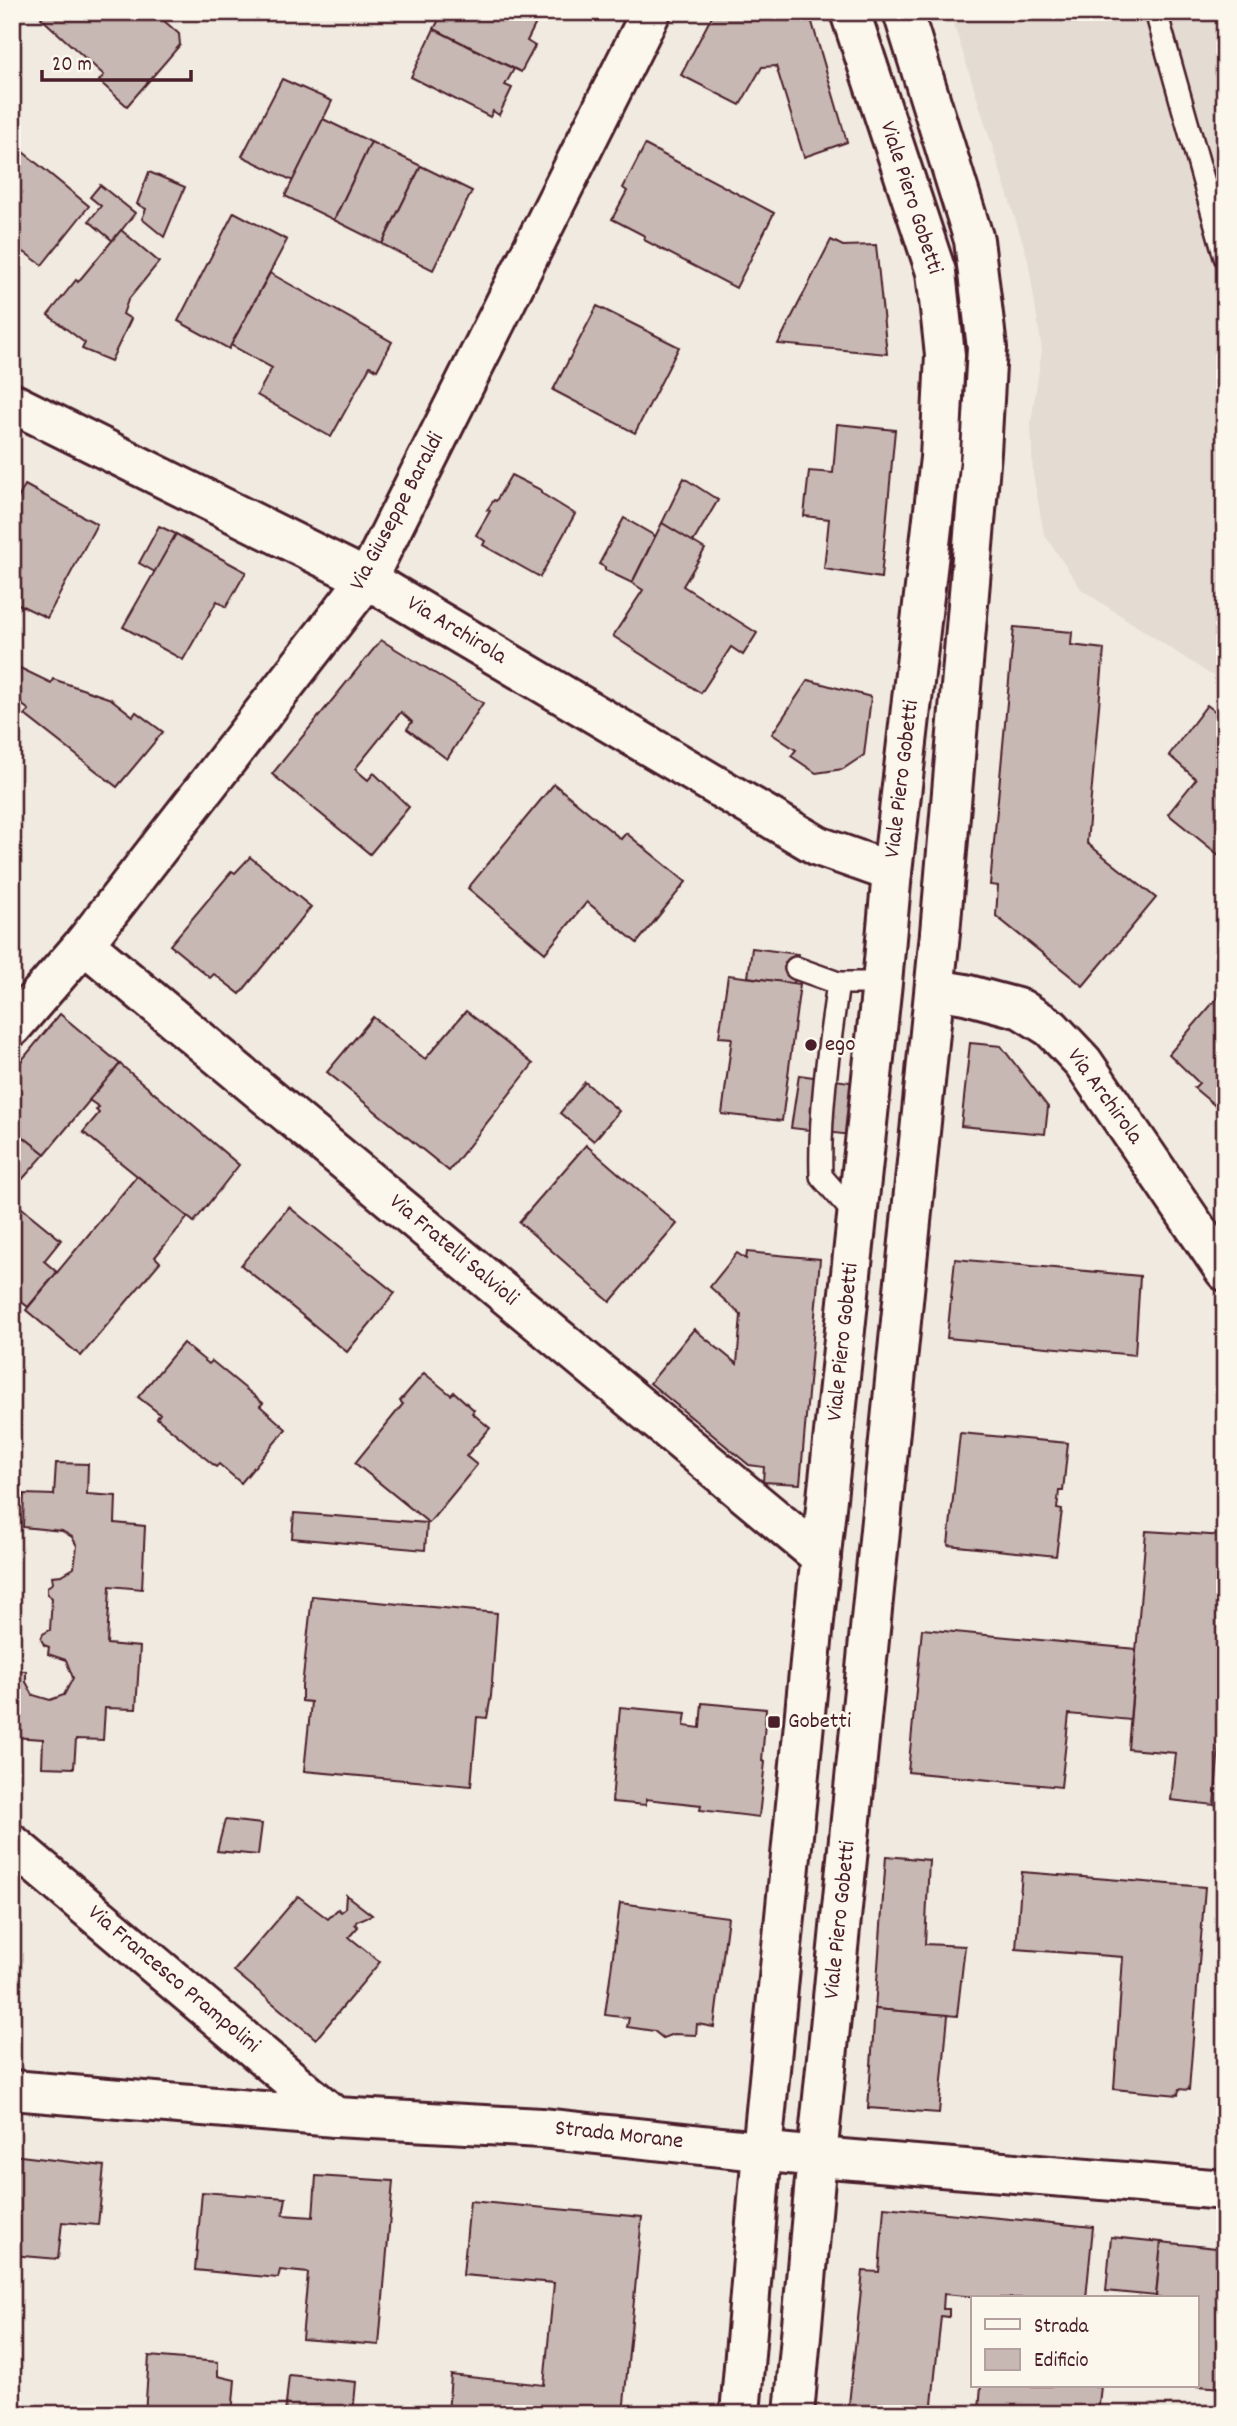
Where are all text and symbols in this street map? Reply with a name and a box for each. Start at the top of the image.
scale bar [42,38,191,82]
text: 20 m [52,51,92,81]
street label: Viale Piero Gobetti [870,117,950,279]
street label: Via Giuseppe Baraldi [342,427,454,597]
street label: Via Archirola [400,588,513,674]
street label: Viale Piero Gobetti [877,698,929,860]
place label: ego [825,1029,855,1062]
marker: ego [803,1037,819,1053]
street label: Via Archirola [1058,1042,1151,1153]
street label: Via Fratelli Salvioli [381,1187,525,1315]
street label: Viale Piero Gobetti [819,1261,869,1423]
place label: Gobetti [788,1706,851,1739]
marker: Gobetti [766,1714,782,1730]
street label: Viale Piero Gobetti [816,1839,866,2001]
street label: Via Francesco Prampolini [80,1898,266,2062]
street label: Strada Morane [553,2113,685,2159]
legend [971,2296,1198,2388]
text: Strada [1034,2313,1089,2343]
text: Edificio [1034,2347,1089,2377]

